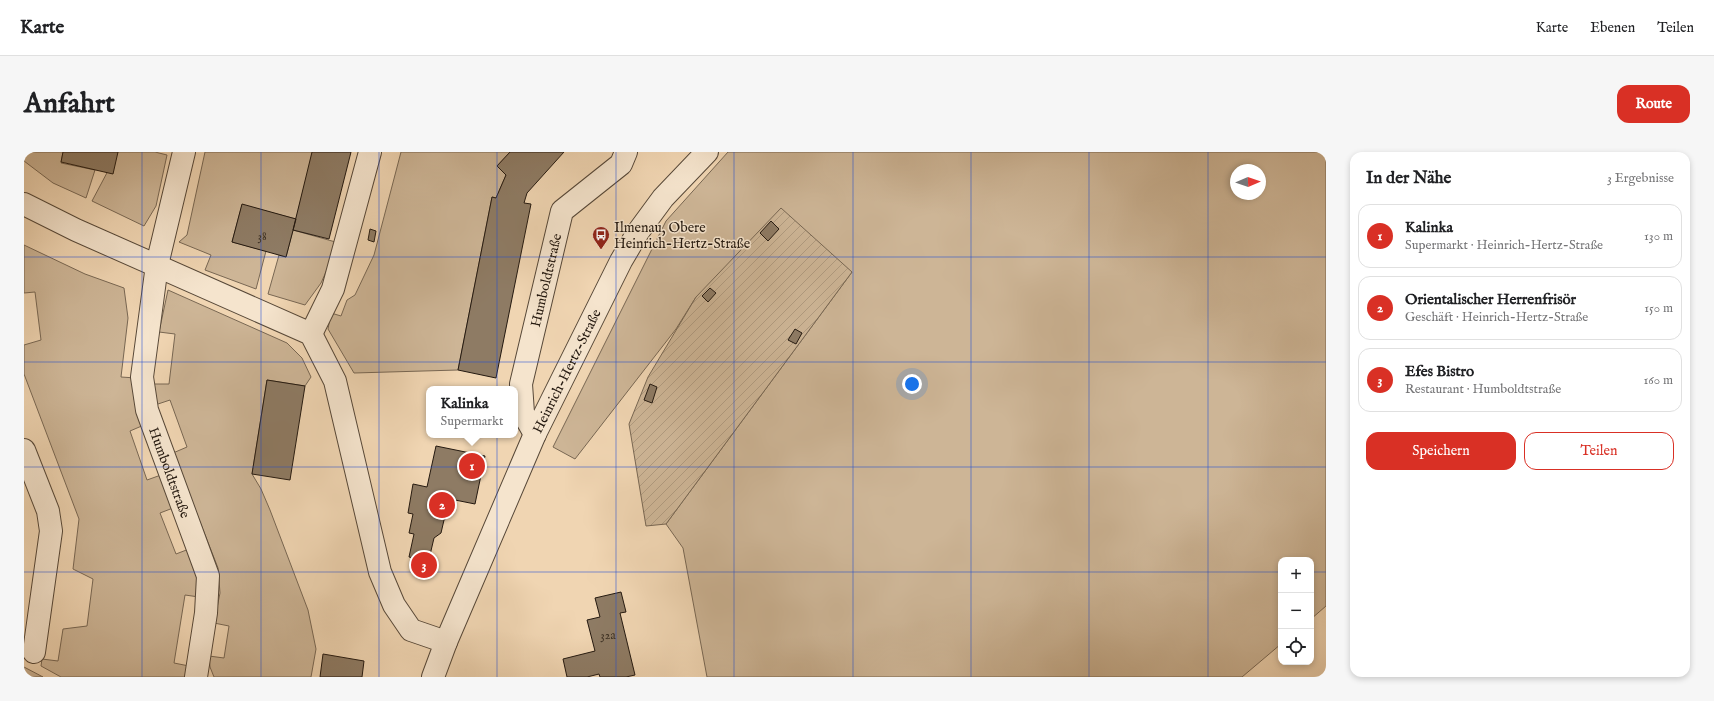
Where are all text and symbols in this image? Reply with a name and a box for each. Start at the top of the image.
text: Karte [20,16,64,40]
text: Karte [1536,19,1568,37]
text: Ebenen [1590,19,1635,37]
text: Teilen [1657,19,1694,37]
button: Route [1617,85,1690,123]
text: Anfahrt [24,87,115,122]
north arrow [1230,164,1266,200]
text: In der Nähe [1366,168,1451,189]
text: 3 Ergebnisse [1607,170,1674,187]
text: Kalinka [1405,218,1453,237]
place label: Ilmenau, Obere Heinrich-Hertz-Straße [614,219,751,253]
bus stop icon: Ilmenau, Obere Heinrich-Hertz-Straße [591,225,611,250]
text: 1 [1378,228,1382,245]
text: 130 m [1644,228,1673,245]
house number: 38 [257,229,267,244]
street label: Humboldtstraße [527,231,566,329]
text: Supermarkt · Heinrich-Hertz-Straße [1405,237,1603,254]
text: Orientalischer Herrenfrisör [1405,290,1576,309]
text: 2 [1377,300,1383,317]
text: 150 m [1644,300,1673,317]
street label: Heinrich-Hertz-Straße [529,306,606,436]
text: Geschäft · Heinrich-Hertz-Straße [1405,309,1588,326]
text: Efes Bistro [1405,362,1474,381]
text: 3 [1378,372,1382,389]
text: 160 m [1643,372,1673,389]
your location [902,374,922,394]
text: Restaurant · Humboldtstraße [1405,381,1561,398]
popup [426,386,518,438]
text: Kalinka [441,394,488,413]
text: Supermarkt [441,413,504,430]
street label: Humboldtstraße [144,425,194,521]
button: Speichern [1366,432,1516,470]
button: Teilen [1524,432,1674,470]
pin: 1 [459,451,485,481]
pin: 2 [429,490,455,520]
pin: 3 [411,550,437,580]
map controls [1278,557,1314,665]
button: + [1278,557,1314,593]
button: − [1278,593,1314,629]
house number: 32a [600,628,616,643]
button: locate [1278,629,1314,665]

